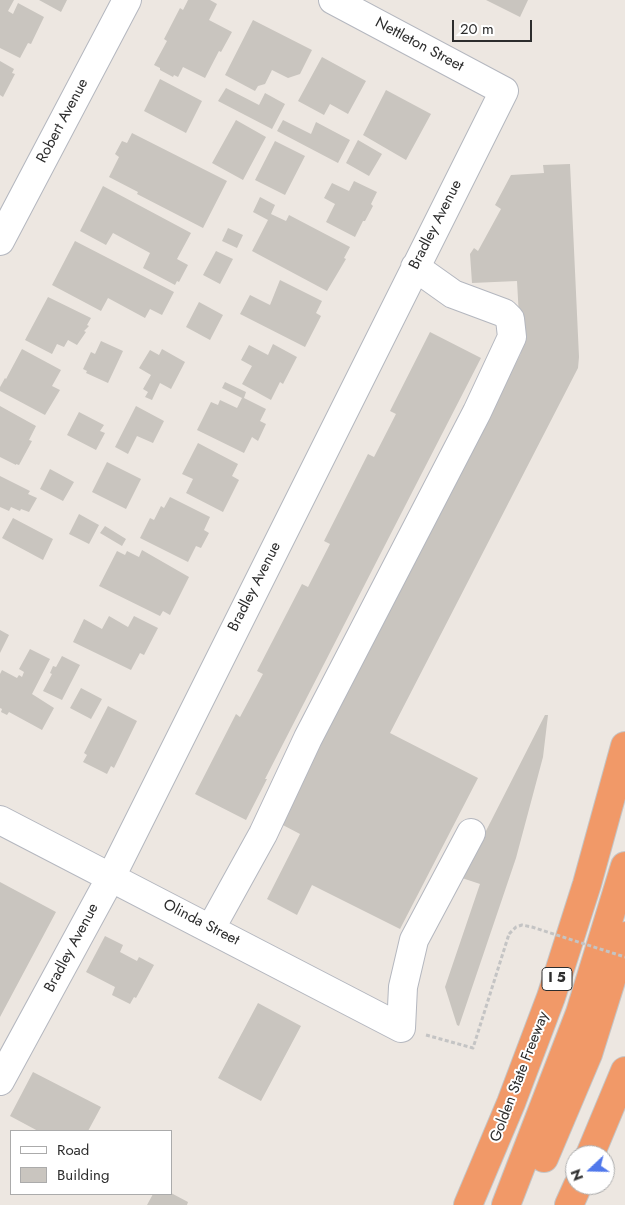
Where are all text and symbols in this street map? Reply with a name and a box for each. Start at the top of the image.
scale bar [455,10,535,42]
street label: Nettleton Street [372,14,466,76]
text: 20 m [460,18,494,40]
street label: Robert Avenue [33,76,93,166]
street label: Bradley Avenue [406,177,466,273]
street label: Bradley Avenue [225,539,285,635]
street label: Olinda Street [160,896,242,950]
street label: Bradley Avenue [41,900,103,996]
road number: I 5 [542,968,572,991]
street label: Golden State Freeway [487,1009,553,1145]
legend [10,1130,172,1195]
text: Road [57,1139,89,1161]
north arrow [565,1145,615,1195]
text: Building [57,1164,109,1186]
text: N [566,1166,588,1184]

